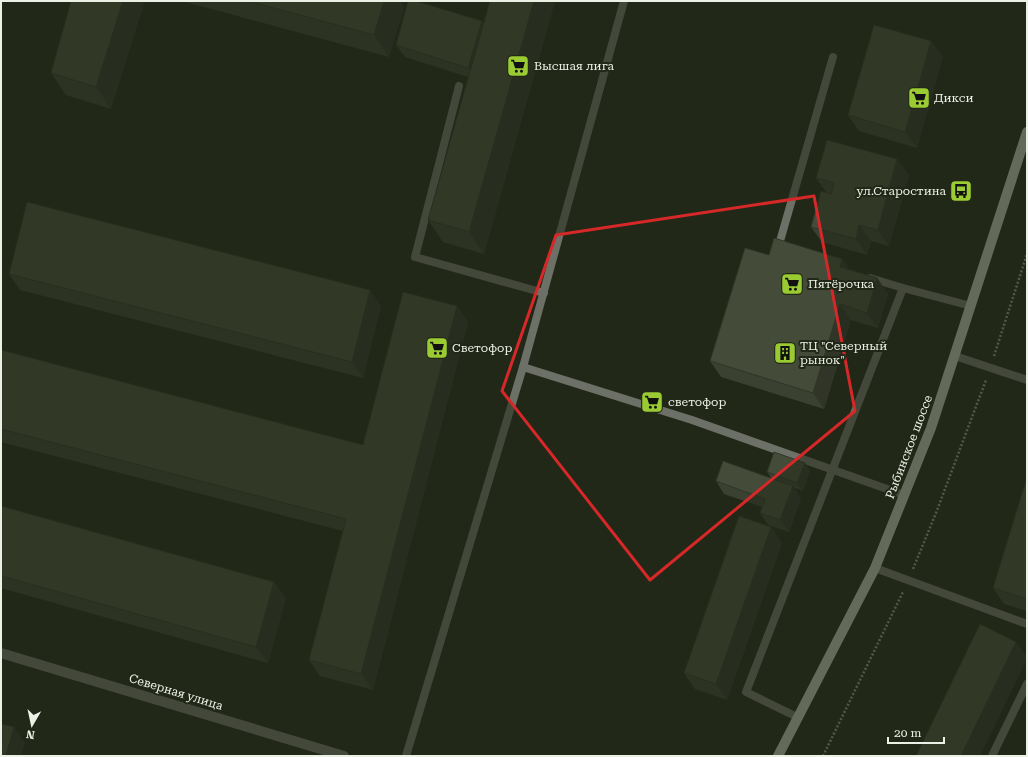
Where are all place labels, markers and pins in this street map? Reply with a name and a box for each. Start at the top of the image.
supermarket icon: Высшая лига [505,53,531,79]
place label: Высшая лига [534,59,615,73]
supermarket icon: Дикси [906,85,932,111]
place label: Дикси [934,91,974,105]
bus stop icon: ул.Старостина [948,178,974,204]
place label: ул.Старостина [857,184,946,198]
supermarket icon: Пятёрочка [779,271,805,297]
place label: Пятёрочка [808,277,875,291]
supermarket icon: Светофор [424,335,450,361]
place label: ТЦ "Северный рынок" [800,339,887,367]
building icon: ТЦ "Северный рынок" [772,340,798,366]
place label: Светофор [452,341,512,355]
supermarket icon: светофор [639,389,665,415]
place label: светофор [668,395,726,409]

